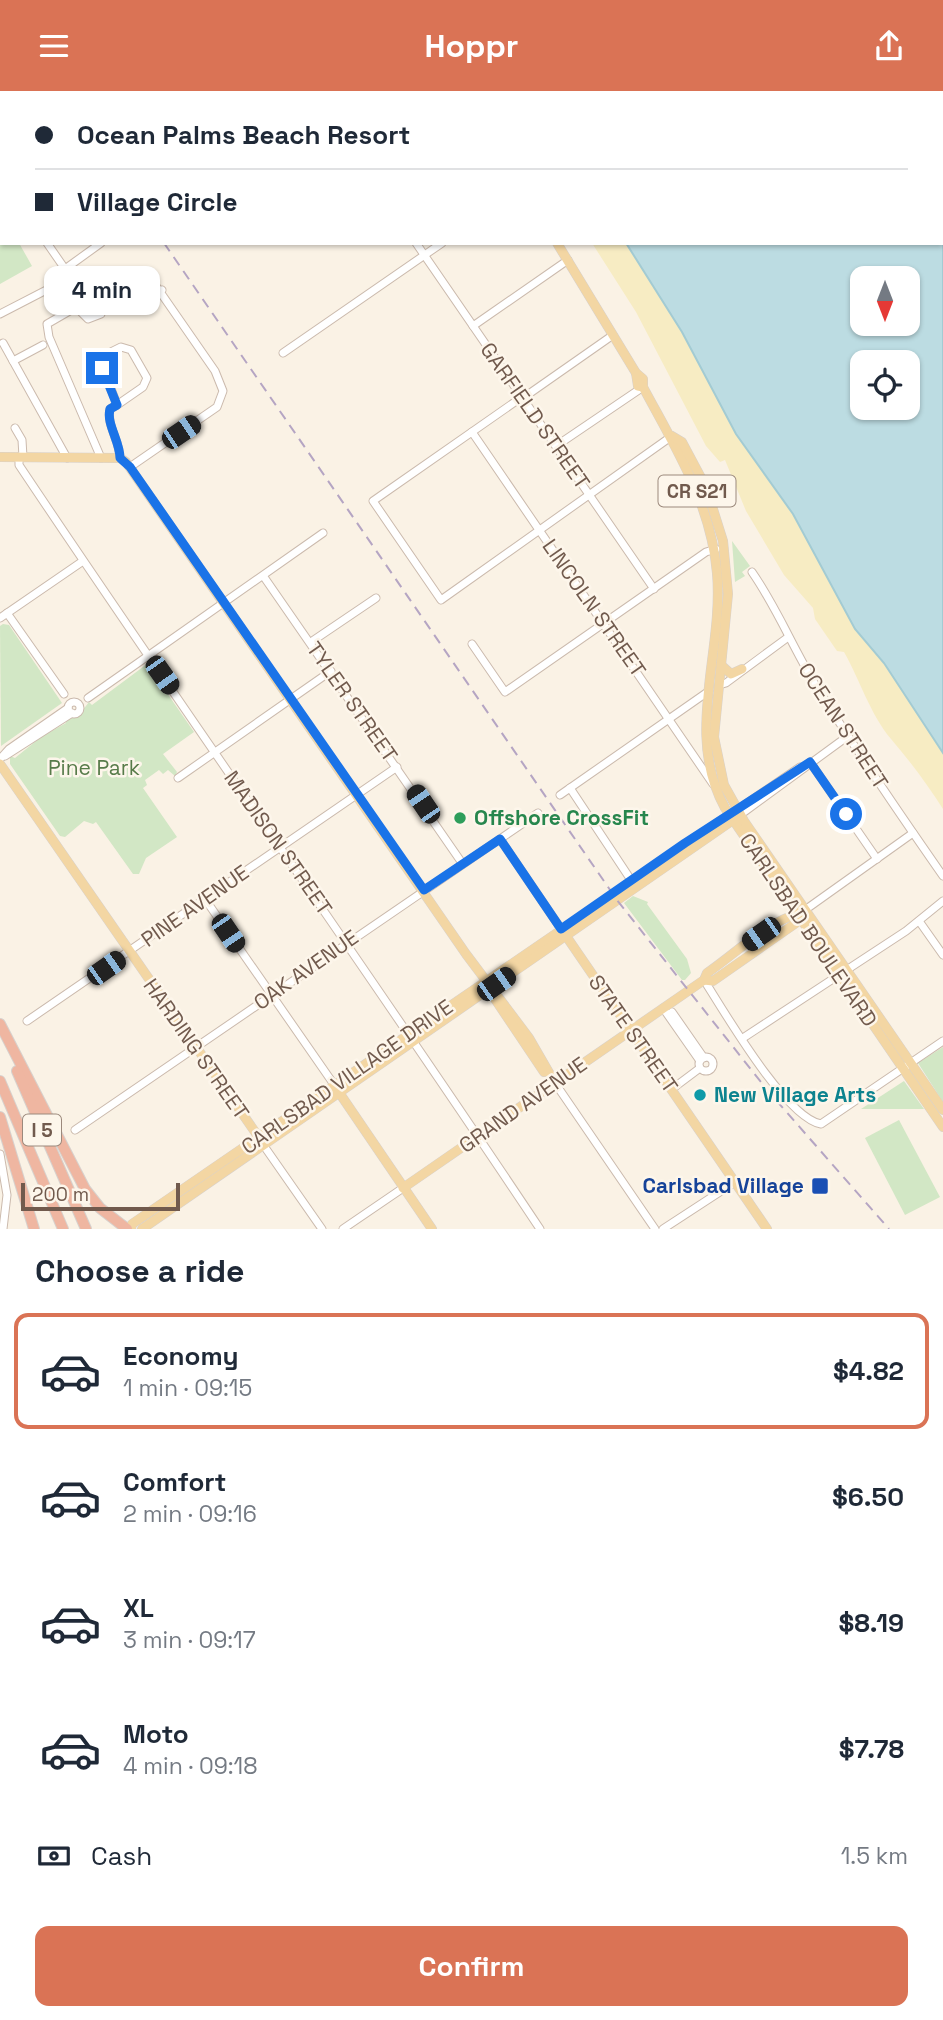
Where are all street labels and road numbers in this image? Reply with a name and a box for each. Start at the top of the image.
street label: GARFIELD STREET [475,337,596,494]
road number: CR S21 [658,475,736,507]
street label: LINCOLN STREET [537,533,652,682]
street label: TYLER STREET [301,636,404,767]
street label: OCEAN STREET [792,657,894,794]
street label: MADISON STREET [218,765,338,920]
street label: CARLSBAD BOULEVARD [733,828,883,1032]
street label: PINE AVENUE [136,859,254,953]
street label: OAK AVENUE [248,924,363,1016]
street label: STATE STREET [583,969,684,1098]
street label: HARDING STREET [138,973,255,1125]
street label: CARLSBAD VILLAGE DRIVE [236,993,458,1160]
street label: GRAND AVENUE [454,1051,592,1159]
road number: I 5 [23,1114,61,1145]

